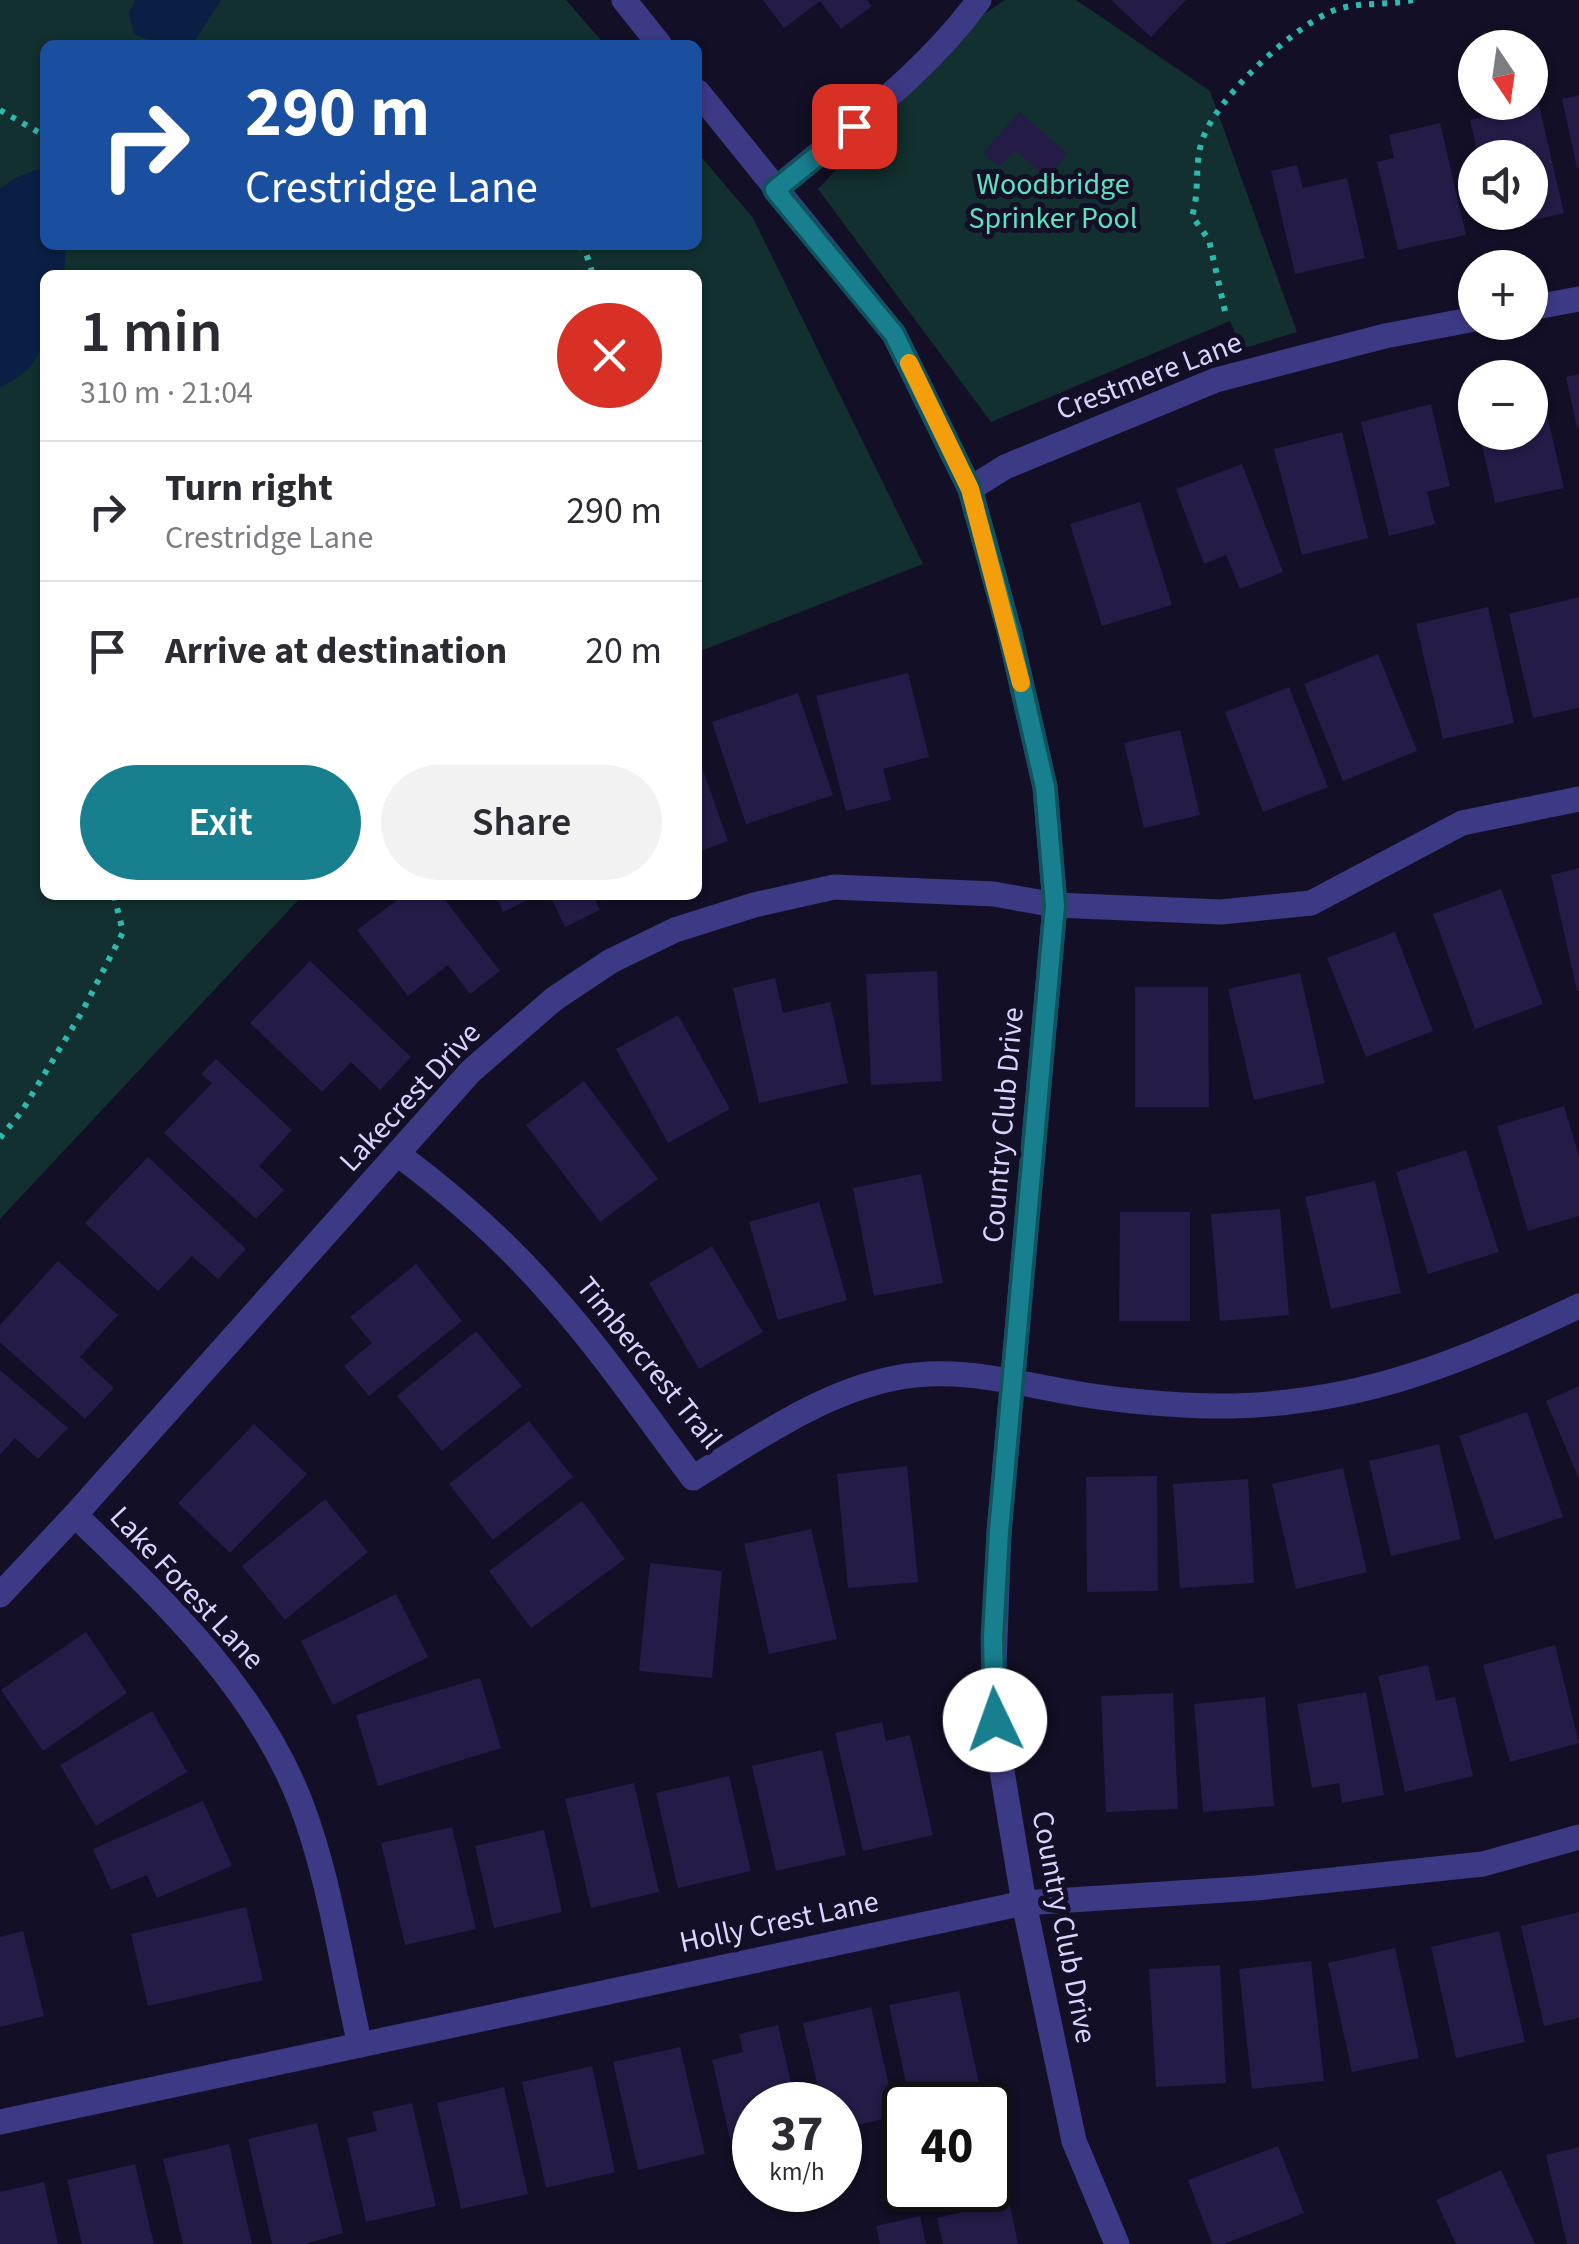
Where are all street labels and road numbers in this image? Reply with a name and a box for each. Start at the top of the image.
street label: Crestmere Lane [1050,321,1248,431]
street label: Country Club Drive [971,1005,1035,1245]
street label: Lakecrest Drive [329,1013,491,1181]
street label: Timbercrest Trail [566,1267,732,1459]
street label: Lake Forest Lane [100,1497,274,1679]
street label: Country Club Drive [1020,1807,1108,2047]
street label: Holly Crest Lane [676,1880,882,1964]

